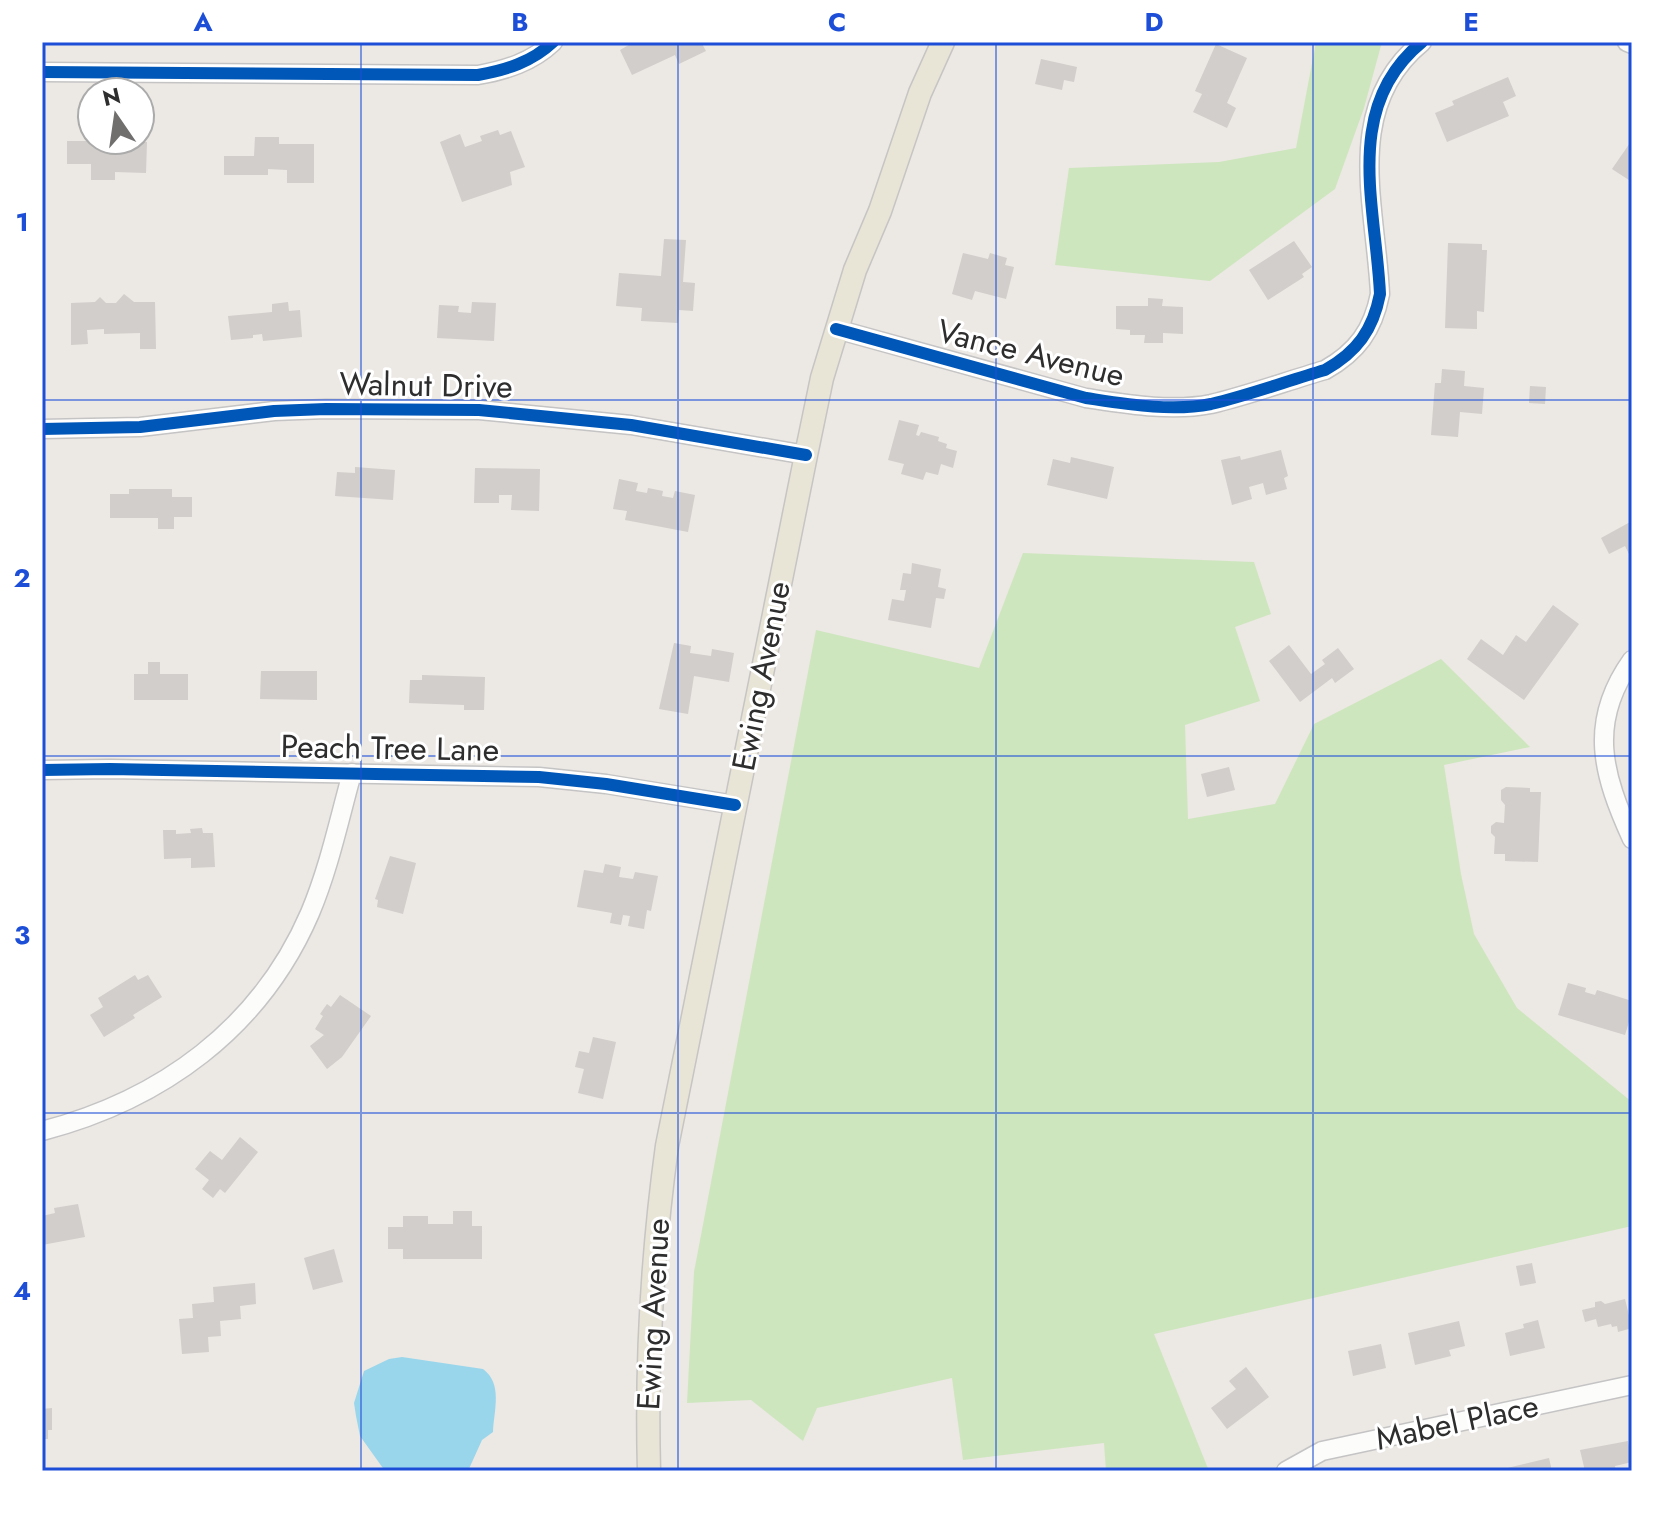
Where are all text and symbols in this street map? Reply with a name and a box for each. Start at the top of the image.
text: A [192,3,213,41]
text: B [511,3,529,41]
text: C [828,3,846,41]
text: D [1144,3,1164,41]
text: E [1463,3,1479,41]
north arrow [76,76,156,156]
text: N [99,79,124,114]
text: 1 [15,203,29,241]
street label: Vance Avenue [933,308,1129,398]
street label: Walnut Drive [339,360,513,410]
text: 2 [13,559,31,597]
street label: Ewing Avenue [720,577,802,775]
street label: Peach Tree Lane [280,723,500,773]
text: 3 [14,916,30,954]
street label: Ewing Avenue [625,1217,681,1411]
text: 4 [13,1272,31,1310]
street label: Mabel Place [1371,1382,1543,1462]

